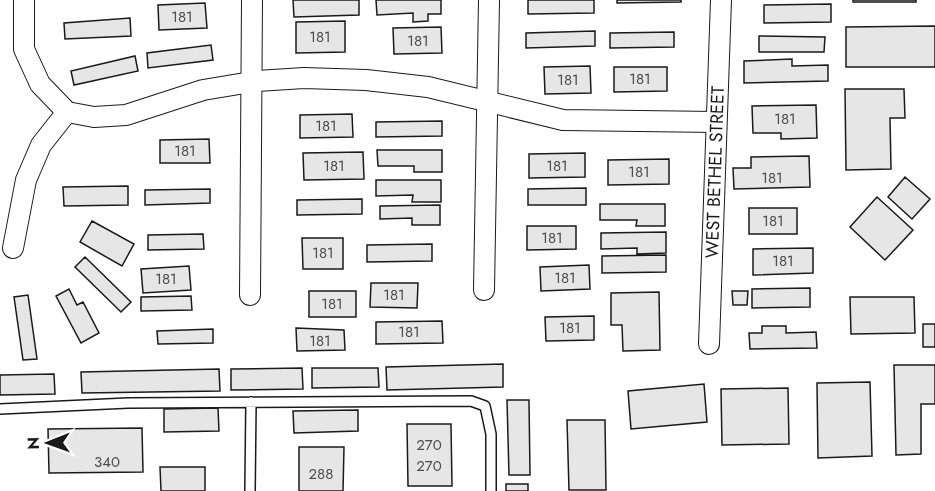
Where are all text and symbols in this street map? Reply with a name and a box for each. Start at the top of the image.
house number: 181 [171,6,193,28]
house number: 181 [309,26,331,48]
house number: 181 [407,30,429,52]
house number: 181 [629,68,651,90]
house number: 181 [557,69,579,91]
street label: WEST BETHEL STREET [699,85,731,259]
house number: 181 [774,108,796,130]
house number: 181 [315,115,337,137]
house number: 181 [174,140,196,162]
house number: 181 [323,155,345,177]
house number: 181 [546,155,568,177]
house number: 181 [628,161,650,183]
house number: 181 [761,167,783,189]
house number: 181 [762,210,784,232]
house number: 181 [541,227,563,249]
house number: 181 [312,242,334,264]
house number: 181 [772,250,794,272]
house number: 181 [554,267,576,289]
house number: 181 [155,268,177,290]
house number: 181 [383,284,405,306]
house number: 181 [321,293,343,315]
house number: 181 [559,317,581,339]
house number: 181 [398,321,420,343]
house number: 181 [309,330,331,352]
north arrow [18,413,78,473]
house number: 270 [416,434,442,456]
text: N [22,437,45,450]
house number: 340 [94,451,120,473]
house number: 270 [416,455,442,477]
house number: 288 [309,463,333,485]

